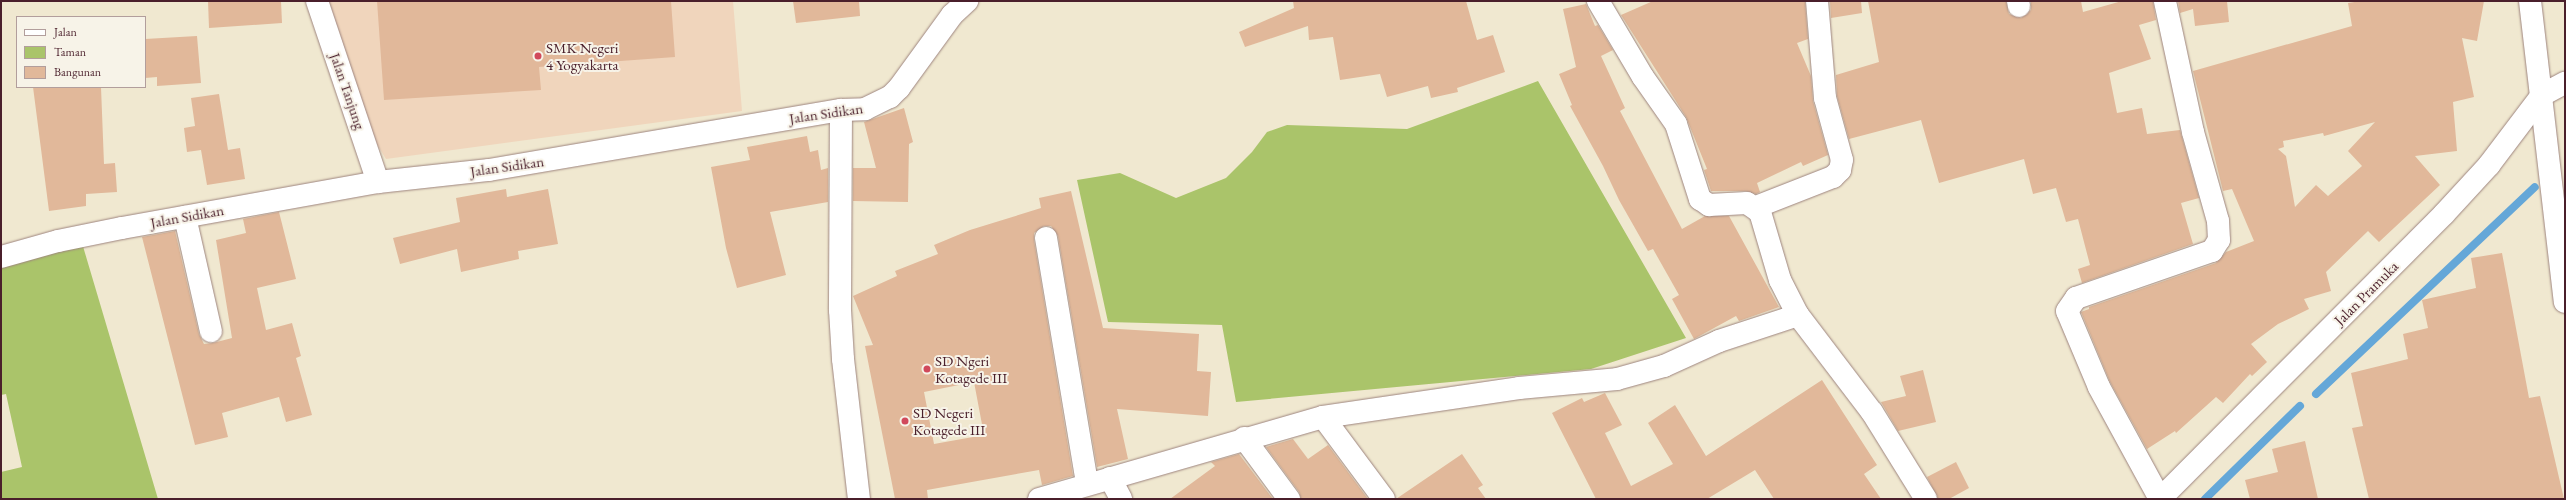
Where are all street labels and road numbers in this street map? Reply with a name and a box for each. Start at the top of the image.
street label: Jalan Tanjung [327,50,369,132]
street label: Jalan Sidikan [788,99,864,127]
street label: Jalan Sidikan [469,152,545,180]
street label: Jalan Sidikan [149,201,225,231]
street label: Jalan Pramuka [2330,257,2402,329]

